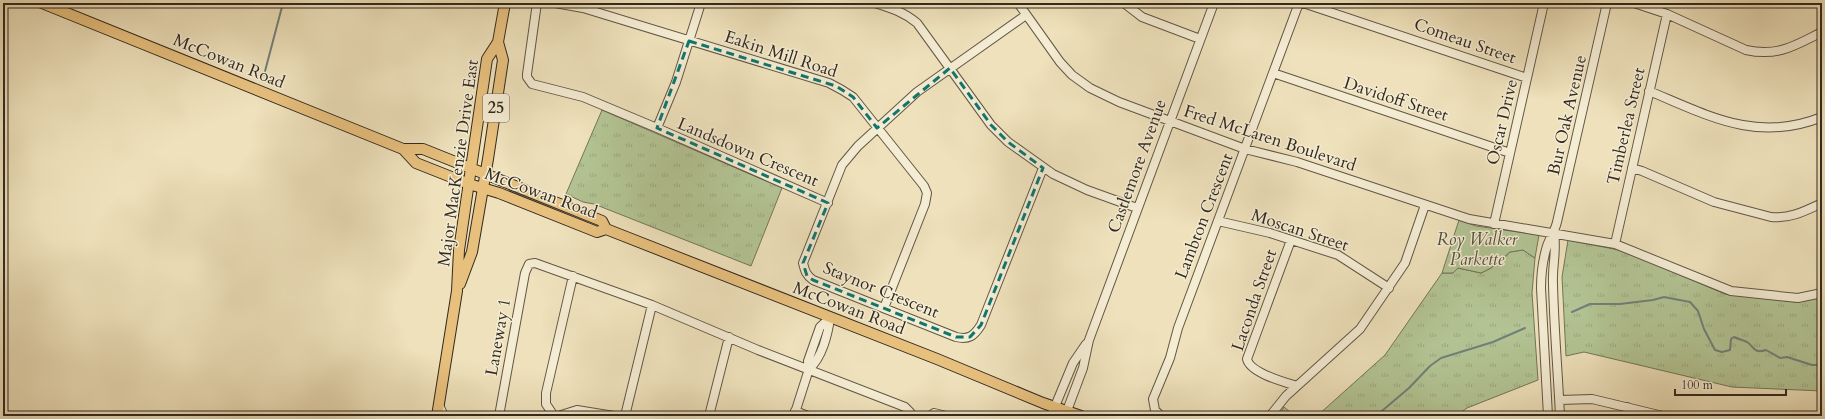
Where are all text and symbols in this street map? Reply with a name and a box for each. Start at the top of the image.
street label: Comeau Street [1411,13,1520,69]
street label: Eakin Mill Road [722,25,840,83]
street label: McCowan Road [170,28,288,94]
street label: Bur Oak Avenue [1542,53,1592,177]
street label: Major MacKenzie Drive East [432,58,484,268]
street label: Timberlea Street [1601,65,1651,187]
street label: Davidoff Street [1341,71,1452,127]
street label: Oscar Drive [1481,77,1523,167]
road number: 25 [483,94,509,122]
street label: Castlemore Avenue [1102,96,1172,236]
street label: Fred McLaren Boulevard [1181,99,1359,177]
street label: Landsdown Crescent [674,112,823,192]
street label: Lambton Crescent [1169,149,1239,282]
street label: McCowan Road [481,162,601,224]
street label: Moscan Street [1248,203,1352,257]
park label: Roy Walker Parkette [1437,228,1518,271]
street label: Laconda Street [1226,246,1282,354]
street label: Staynor Crescent [820,256,943,324]
street label: McCowan Road [790,276,908,340]
street label: Laneway 1 [480,296,516,378]
scale bar [1675,371,1786,397]
text: 100 m [1681,377,1714,393]

